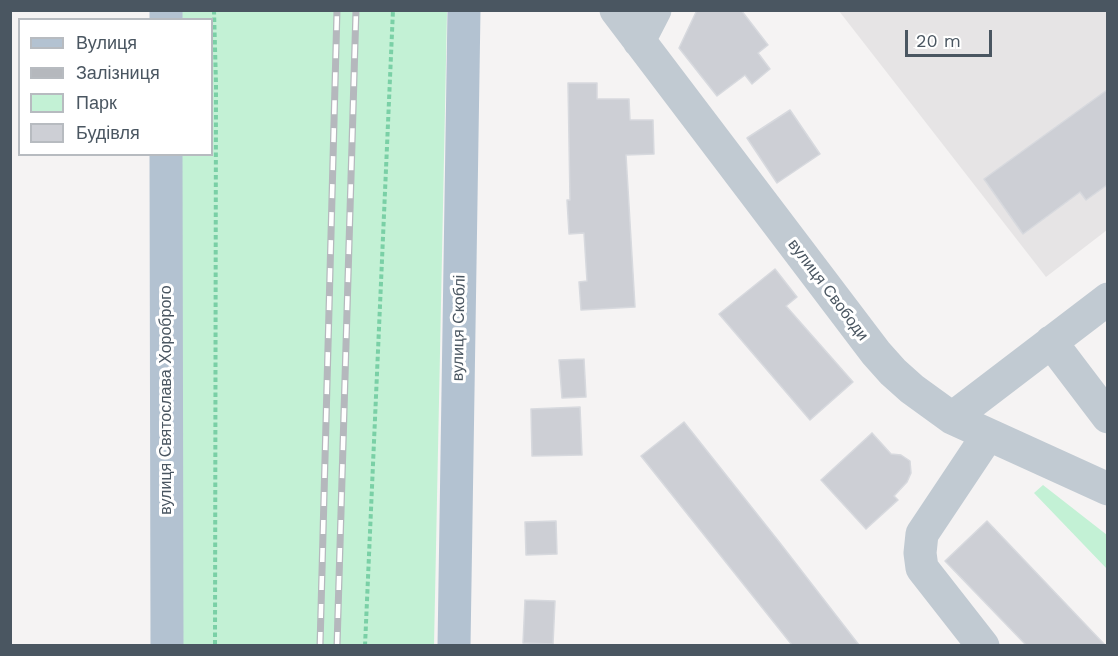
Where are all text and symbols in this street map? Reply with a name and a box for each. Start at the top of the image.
legend [18,18,213,156]
scale bar [908,18,995,56]
text: 20 m [916,30,961,51]
text: Вулиця [76,32,137,53]
text: Залізниця [76,62,160,83]
text: Парк [76,92,117,113]
text: Будівля [76,122,140,143]
street label: вулиця Свободи [784,235,872,345]
street label: вулиця Скоблі [448,275,470,381]
street label: вулиця Святослава Хороброго [156,285,176,515]

